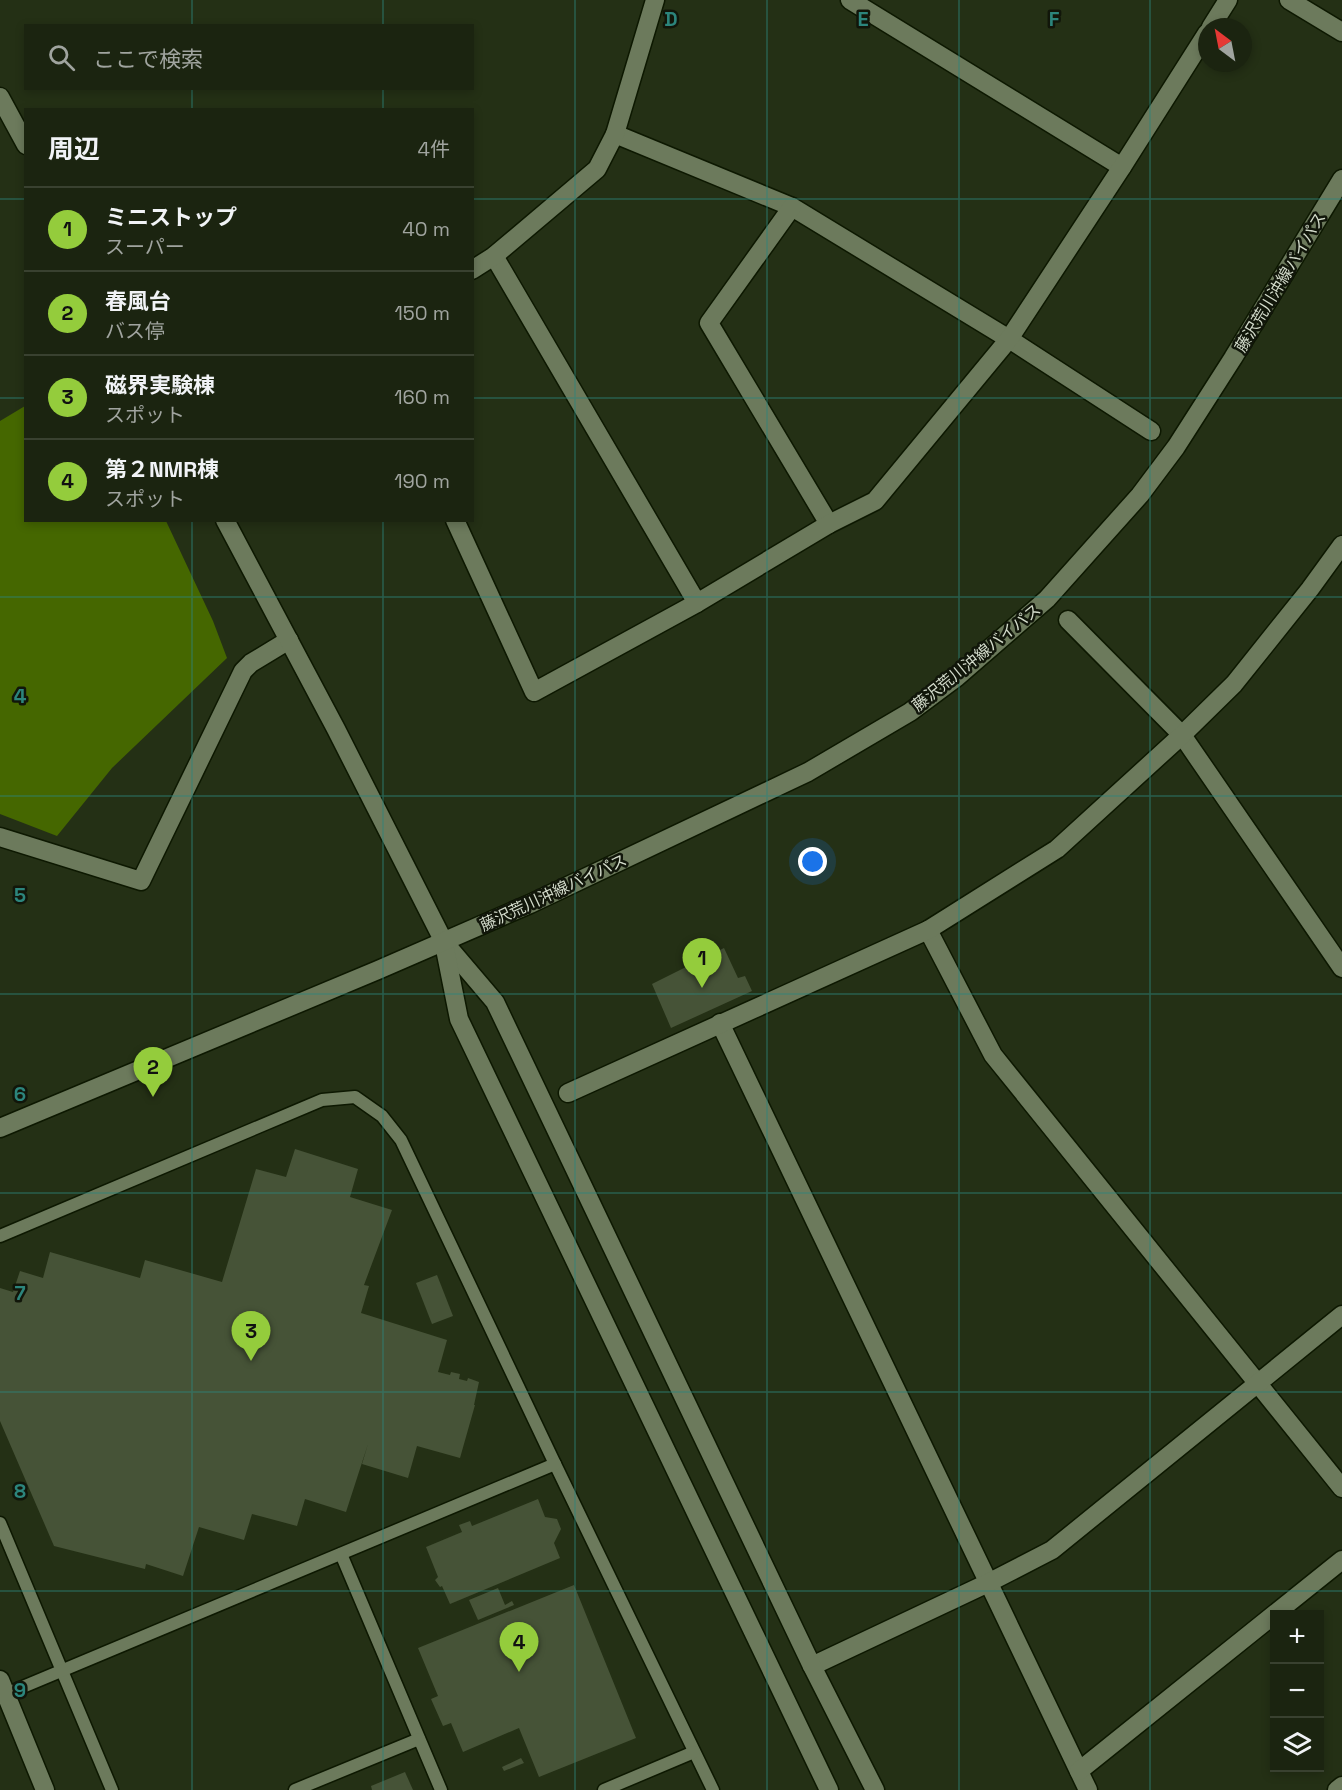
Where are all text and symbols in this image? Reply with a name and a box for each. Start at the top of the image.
text: D [664,6,678,32]
text: E [857,6,869,32]
text: F [1049,6,1060,32]
north arrow [1198,18,1252,72]
search box [24,24,474,90]
icon: search [45,41,78,74]
text: ここで検索 [93,45,203,73]
text: 周辺 [48,132,100,166]
text: 4件 [418,136,450,162]
text: ミニストップ [105,203,237,231]
street label: 藤沢荒川沖線バイパス [1230,208,1331,356]
text: 1 [63,216,72,242]
text: 40 m [402,216,450,242]
text: スーパー [105,234,185,260]
text: 春風台 [105,287,171,315]
text: 2 [62,300,73,326]
text: 150 m [395,300,450,326]
text: バス停 [105,318,165,344]
text: 磁界実験棟 [105,371,215,399]
text: 3 [61,384,74,410]
text: 160 m [394,384,450,410]
text: スポット [105,402,185,428]
text: 第２NMR棟 [105,455,219,483]
text: 4 [61,468,74,494]
text: 190 m [394,468,450,494]
text: スポット [105,486,185,512]
street label: 藤沢荒川沖線バイパス [908,599,1045,716]
text: 4 [14,683,27,709]
your location [798,847,827,876]
street label: 藤沢荒川沖線バイパス [476,849,630,936]
text: 5 [14,882,26,908]
pin: 1 [682,938,722,988]
pin: 2 [134,1048,172,1097]
text: 6 [14,1081,26,1107]
text: 7 [14,1280,26,1306]
pin: 3 [232,1312,270,1361]
text: 8 [14,1478,26,1504]
map controls [1270,1610,1324,1772]
button: + [1270,1610,1324,1664]
pin: 4 [500,1622,538,1672]
button: − [1270,1664,1324,1718]
text: 9 [14,1677,26,1703]
button: layers [1270,1718,1324,1772]

